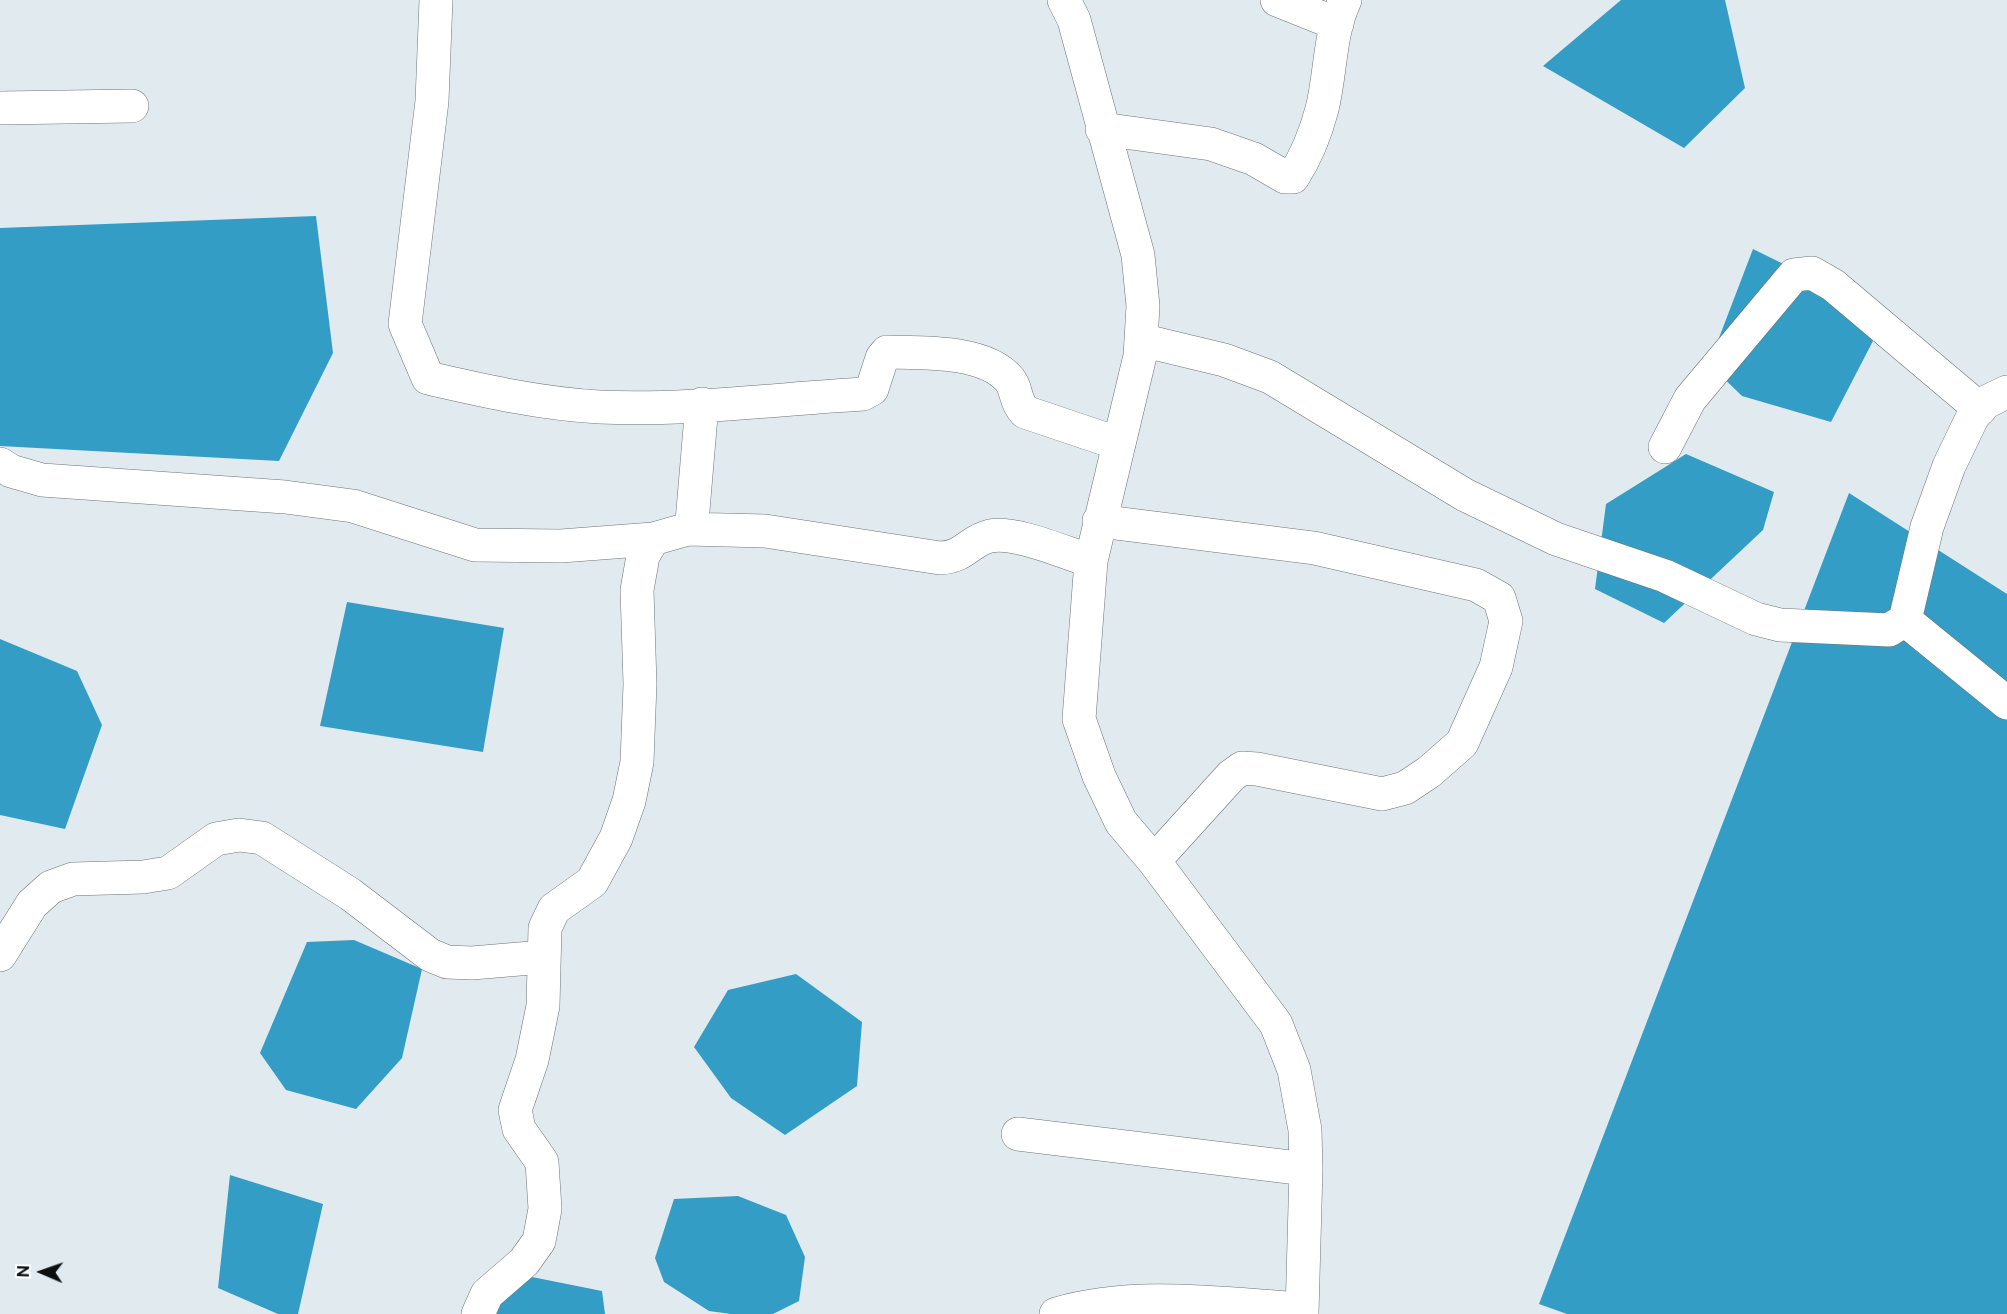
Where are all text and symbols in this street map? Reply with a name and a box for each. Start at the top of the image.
north arrow [12,1242,72,1302]
text: N [14,1265,33,1278]

